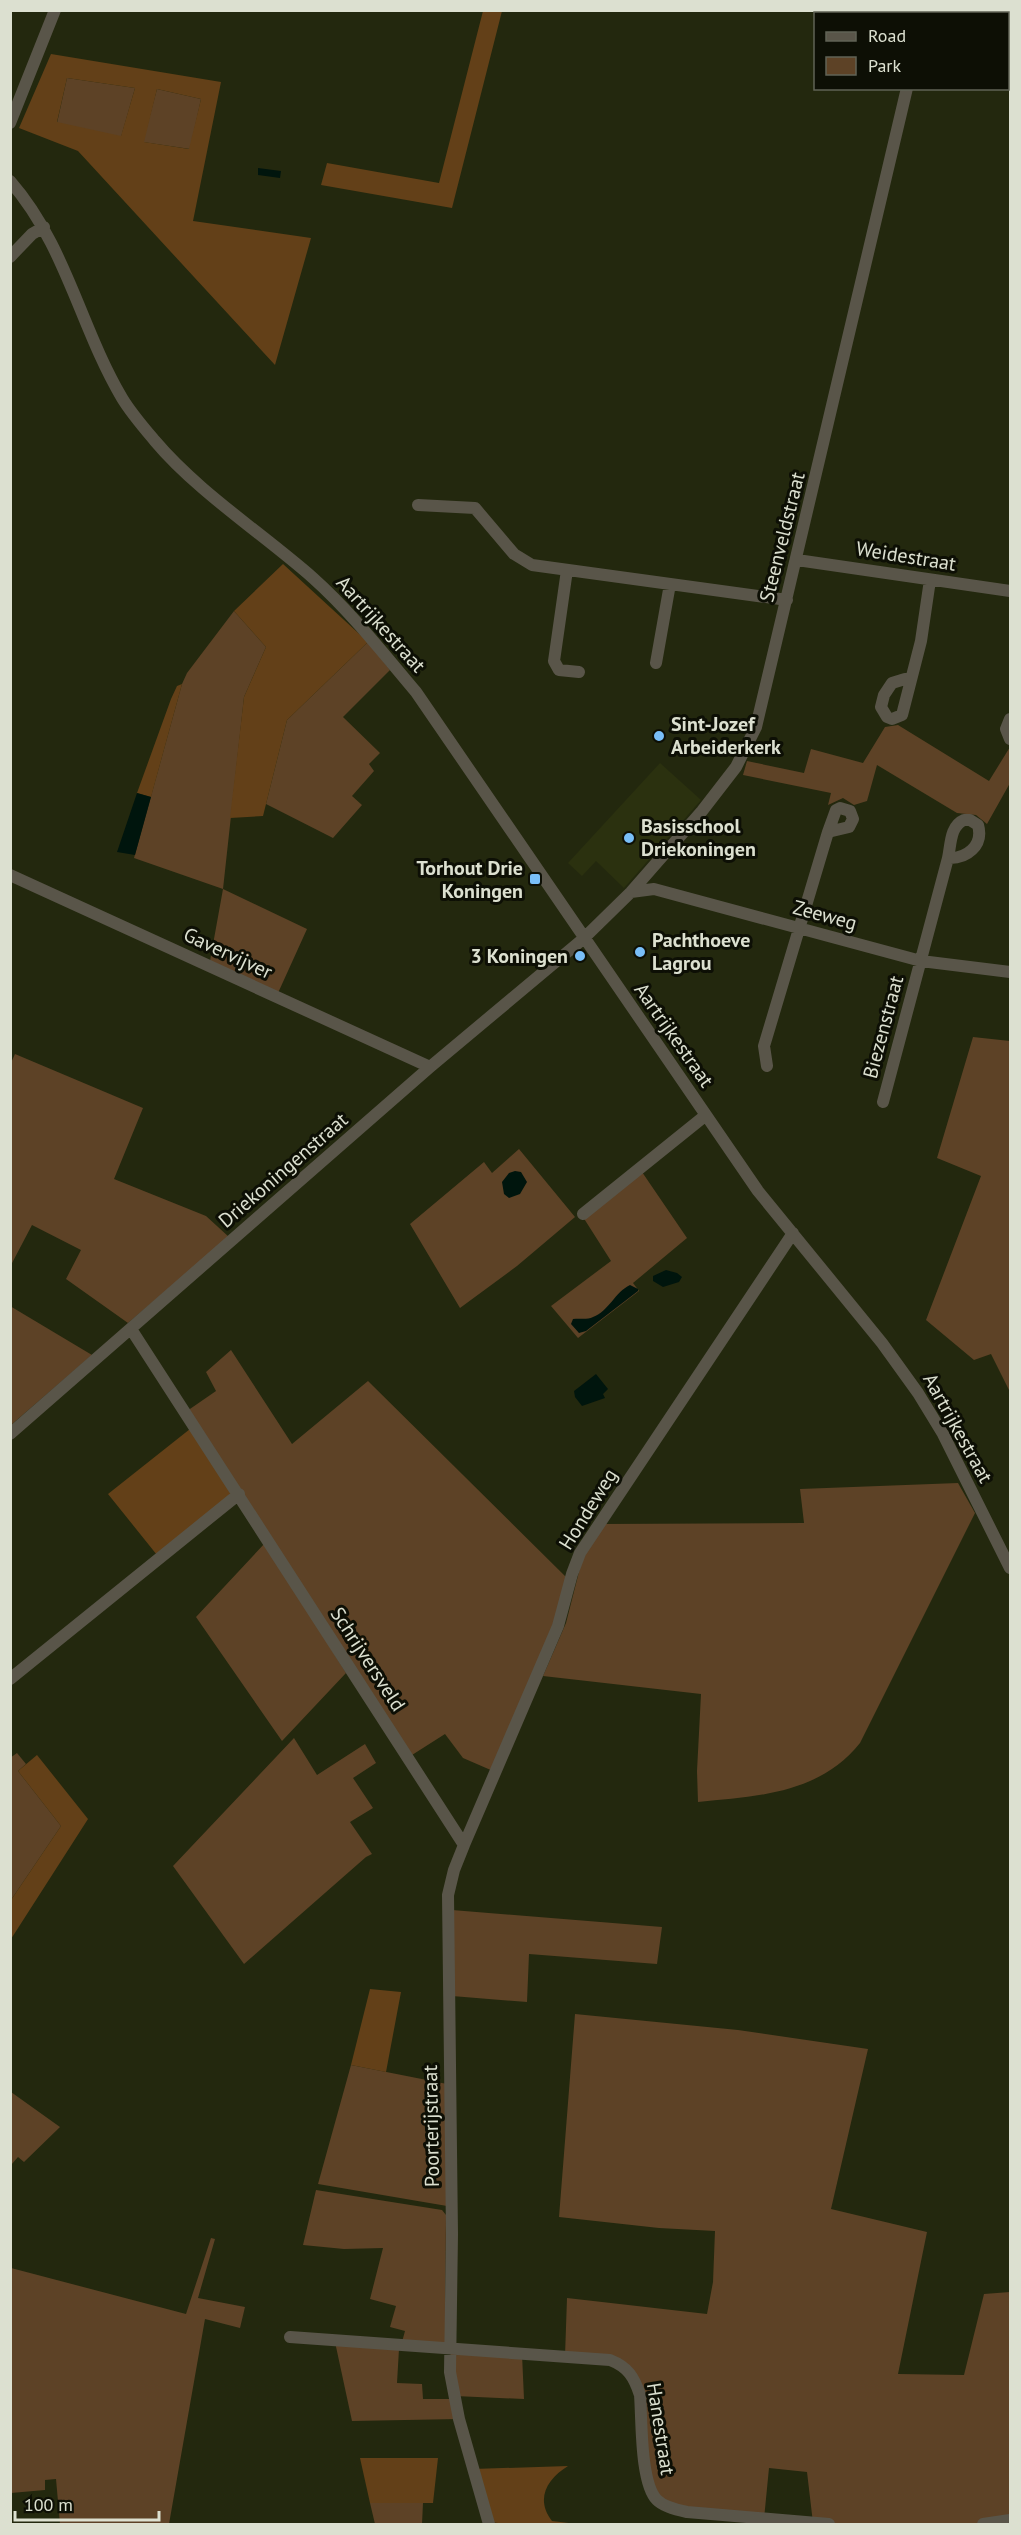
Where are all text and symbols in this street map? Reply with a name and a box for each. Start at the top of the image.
legend [814,12,1009,90]
text: Road [868,24,906,47]
text: Park [868,54,901,77]
street label: Steenveldstraat [753,469,811,605]
street label: Weidestraat [854,535,958,577]
street label: Aartrijkestraat [331,570,431,678]
place label: Sint-Jozef Arbeiderkerk [671,711,781,760]
marker: Sint-Jozef Arbeiderkerk [652,729,666,743]
place label: Basisschool Driekoningen [641,813,756,862]
marker: Basisschool Driekoningen [622,831,636,845]
place label: Torhout Drie Koningen [417,855,523,904]
marker: Torhout Drie Koningen [528,872,542,886]
street label: Zeeweg [790,894,860,936]
street label: Gavervijver [179,921,277,985]
place label: Pachthoeve Lagrou [652,927,750,976]
place label: 3 Koningen [470,943,568,969]
marker: Pachthoeve Lagrou [633,945,647,959]
marker: 3 Koningen [573,949,587,963]
street label: Biezenstraat [857,973,909,1081]
street label: Aartrijkestraat [629,978,720,1092]
street label: Driekoningenstraat [213,1107,353,1233]
street label: Aartrijkestraat [917,1369,999,1488]
street label: Hondeweg [553,1464,623,1554]
street label: Schrijversveld [325,1602,411,1716]
street label: Poorterijstraat [417,2064,445,2187]
street label: Hanestraat [641,2381,681,2477]
scale bar [15,2484,159,2522]
text: 100 m [24,2493,73,2516]

